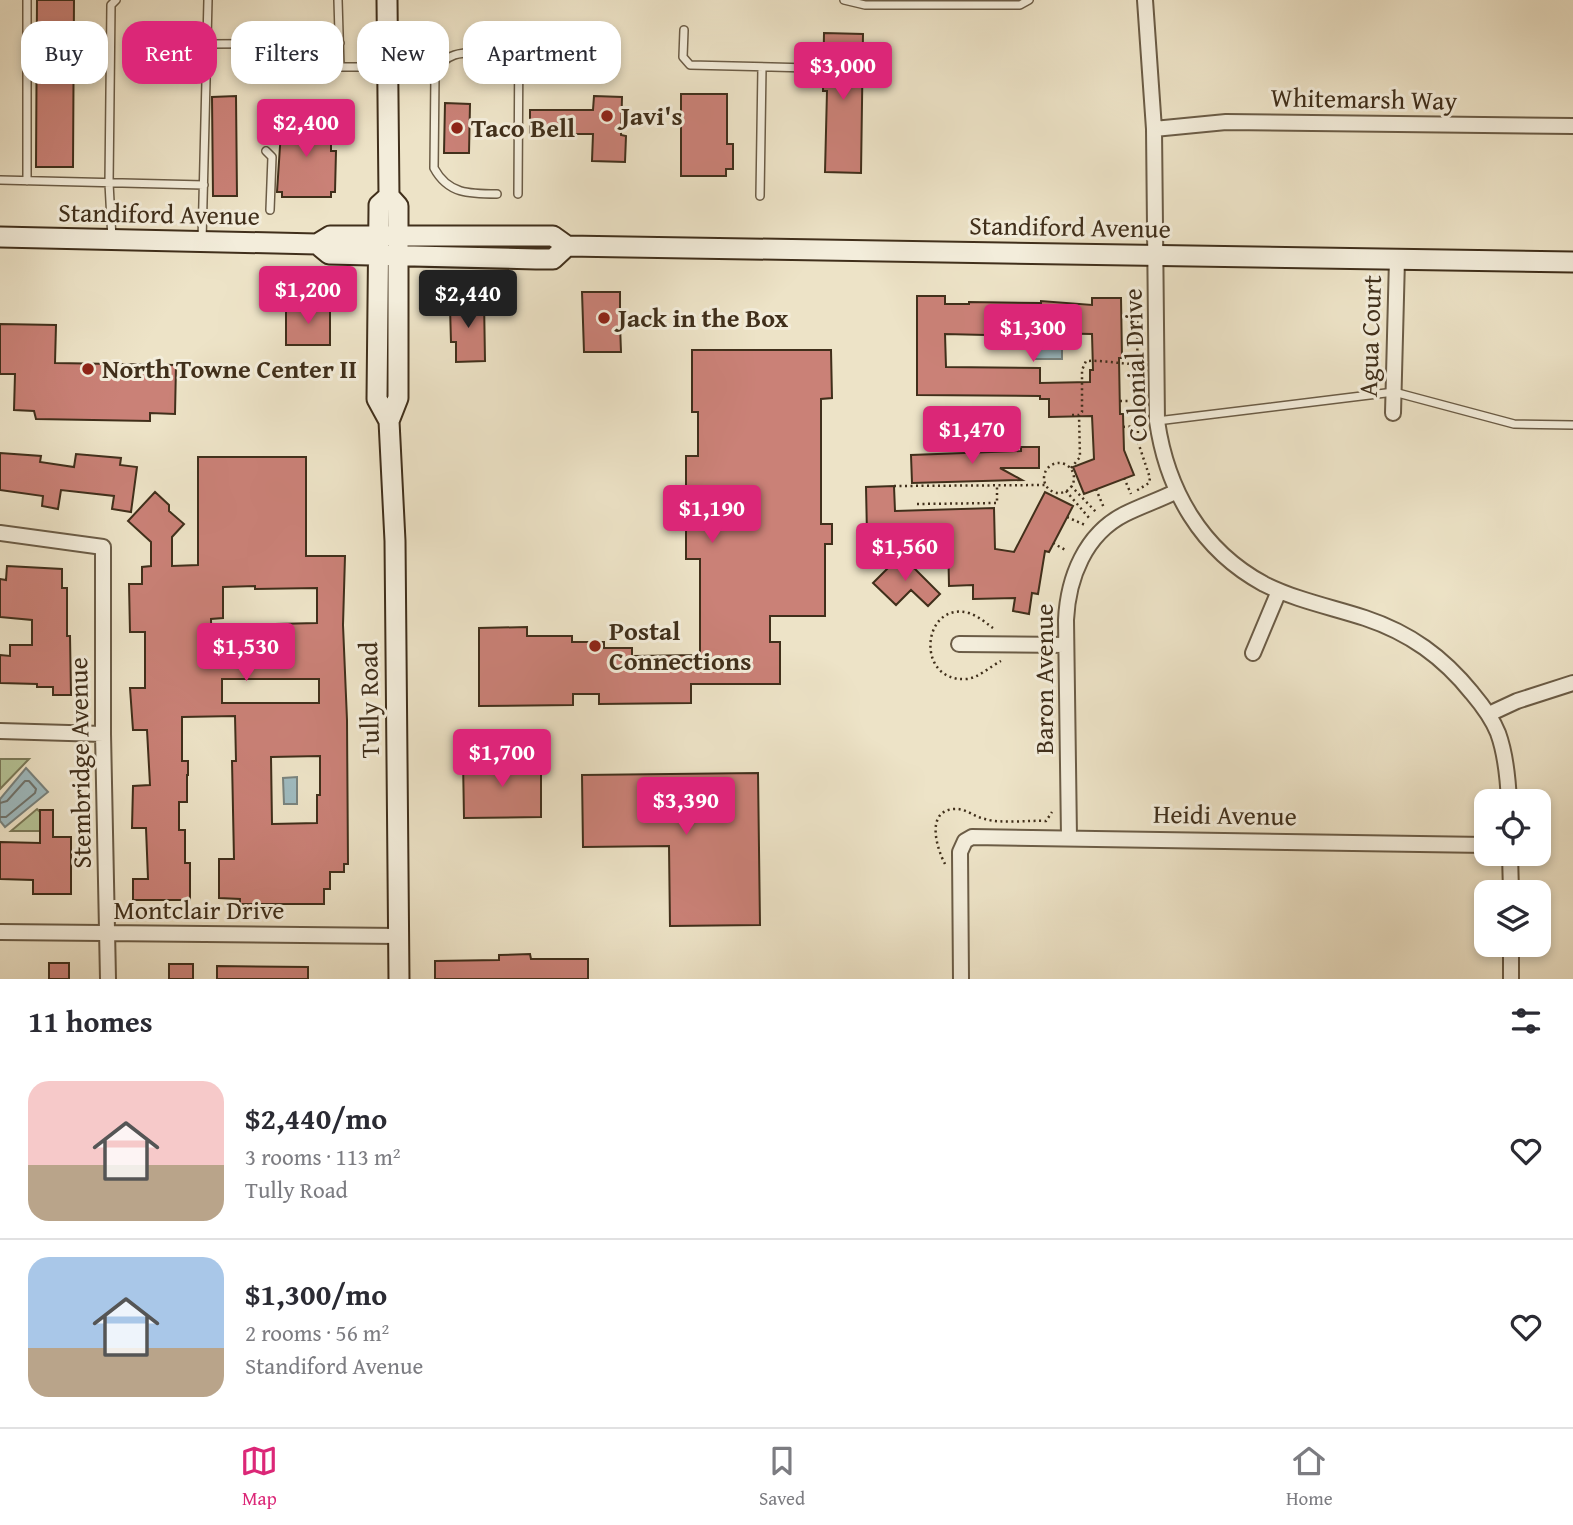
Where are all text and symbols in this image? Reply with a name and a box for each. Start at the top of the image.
chip: Buy [21,21,108,84]
chip: Rent [122,21,217,84]
chip: Filters [231,21,343,84]
chip: New [357,21,449,84]
chip: Apartment [463,21,621,84]
pin: $3,000 [786,42,900,102]
text: $3,000 [810,48,876,81]
street label: Whitemarsh Way [1270,77,1458,120]
place label: Javi's [617,96,683,135]
pin: $2,400 [249,100,363,159]
text: $2,400 [273,105,339,138]
place label: Taco Bell [471,108,575,147]
marker: Javi's [599,108,615,124]
marker: Taco Bell [449,120,465,136]
street label: Standiford Avenue [58,192,260,235]
street label: Standiford Avenue [969,205,1171,248]
pin: $1,200 [251,266,365,326]
pin: $2,440 [411,270,525,330]
text: $1,200 [275,272,341,305]
street label: Agua Court [1348,274,1391,398]
text: $2,440 [435,276,501,309]
street label: Colonial Drive [1112,288,1157,442]
place label: Jack in the Box [614,298,789,337]
pin: $1,300 [976,304,1090,364]
marker: Jack in the Box [596,310,612,326]
text: $1,300 [1000,310,1066,343]
place label: North Towne Center II [102,349,357,388]
marker: North Towne Center II [80,361,96,377]
pin: $1,470 [915,406,1029,466]
text: $1,470 [939,412,1005,445]
pin: $1,190 [655,486,769,545]
text: $1,190 [679,491,745,524]
pin: $1,560 [848,524,962,583]
text: $1,560 [872,529,938,562]
street label: Baron Avenue [1024,604,1063,754]
place label: Postal Connections [609,611,751,680]
pin: $1,530 [189,624,303,683]
text: $1,530 [213,629,279,662]
marker: Postal Connections [587,638,603,654]
street label: Tully Road [348,641,389,759]
street label: Stembridge Avenue [58,657,101,869]
pin: $1,700 [445,730,559,789]
text: $1,700 [469,735,535,768]
pin: $3,390 [629,778,743,837]
text: $3,390 [653,783,719,816]
map controls [1474,789,1551,957]
button: locate [1474,789,1551,866]
street label: Heidi Avenue [1153,794,1297,835]
button: layers [1474,880,1551,957]
street label: Montclair Drive [113,890,285,929]
text: 11 homes [28,999,153,1043]
icon: filters [1507,1002,1545,1040]
text: $2,440/mo [245,1096,387,1140]
icon: home [84,1109,168,1193]
icon: heart [1507,1132,1545,1170]
text: 3 rooms · 113 m² [245,1140,400,1173]
text: Tully Road [245,1173,348,1206]
text: $1,300/mo [245,1272,387,1316]
icon: home [84,1285,168,1369]
icon: heart [1507,1308,1545,1346]
text: 2 rooms · 56 m² [245,1316,389,1349]
text: Standiford Avenue [245,1349,423,1382]
tab: Map [240,1442,278,1512]
tab: Saved [759,1442,805,1512]
tab: Home [1286,1442,1333,1512]

